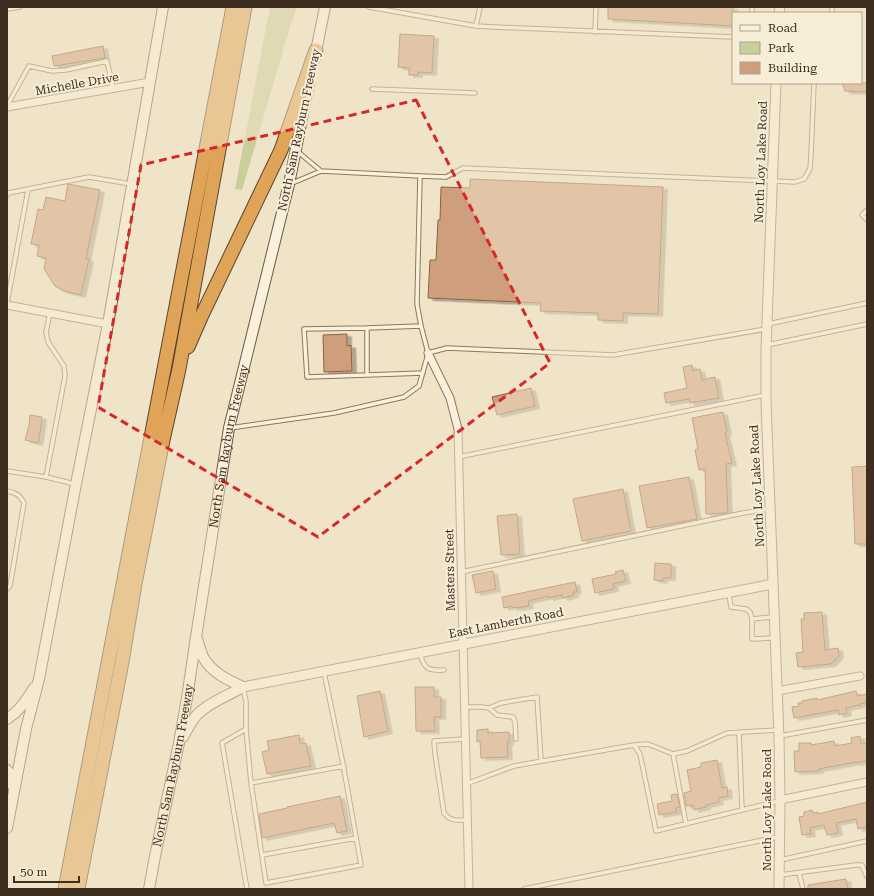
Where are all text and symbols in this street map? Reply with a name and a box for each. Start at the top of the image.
legend [732,12,862,84]
text: Road [768,21,798,35]
text: Park [768,41,795,55]
street label: North Sam Rayburn Freeway [275,47,323,213]
text: Building [768,61,817,75]
street label: Michelle Drive [34,70,120,98]
street label: North Loy Lake Road [752,100,770,223]
street label: North Sam Rayburn Freeway [206,362,252,529]
street label: North Loy Lake Road [747,424,767,547]
street label: Masters Street [442,528,458,611]
street label: East Lamberth Road [447,605,565,641]
street label: North Sam Rayburn Freeway [150,682,196,848]
street label: North Loy Lake Road [760,749,774,871]
scale bar [14,858,79,884]
text: 50 m [20,865,47,879]

